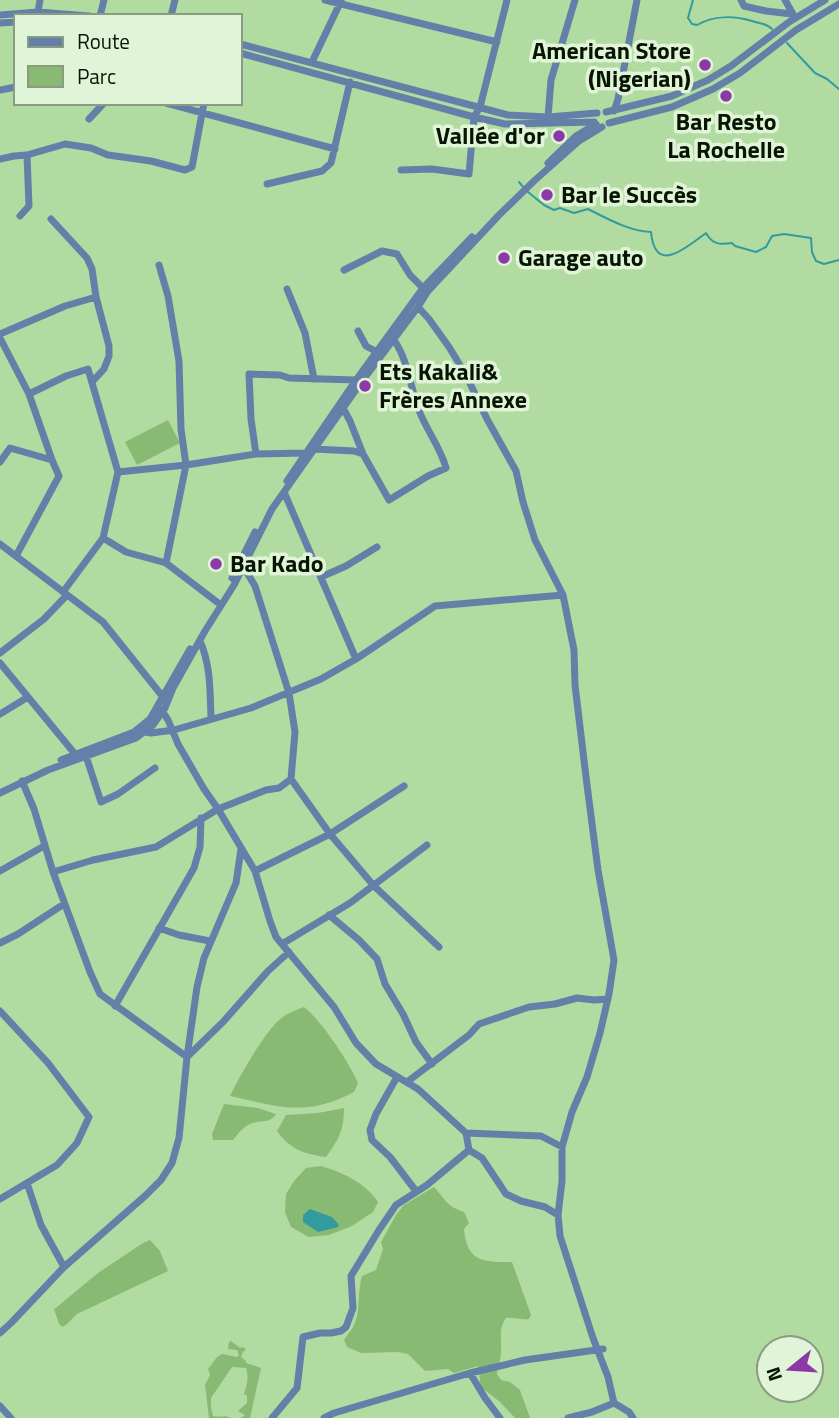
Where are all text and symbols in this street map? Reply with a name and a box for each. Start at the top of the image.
legend [14,14,242,105]
text: Route [77,25,130,57]
place label: American Store (Nigerian) [532,32,691,96]
marker: American Store (Nigerian) [697,57,713,73]
text: Parc [77,60,116,92]
marker: Bar Resto La Rochelle [718,88,734,104]
place label: Bar Resto La Rochelle [667,103,785,167]
place label: Vallée d'or [436,117,545,153]
marker: Vallée d'or [551,128,567,144]
place label: Bar le Succès [561,176,697,212]
marker: Bar le Succès [539,187,555,203]
place label: Garage auto [518,239,644,275]
marker: Garage auto [496,250,512,266]
place label: Ets Kakali& Frères Annexe [379,353,527,417]
marker: Ets Kakali& Frères Annexe [357,378,373,394]
place label: Bar Kado [230,545,323,581]
marker: Bar Kado [208,556,224,572]
north arrow [755,1334,825,1404]
text: N [758,1364,789,1385]

